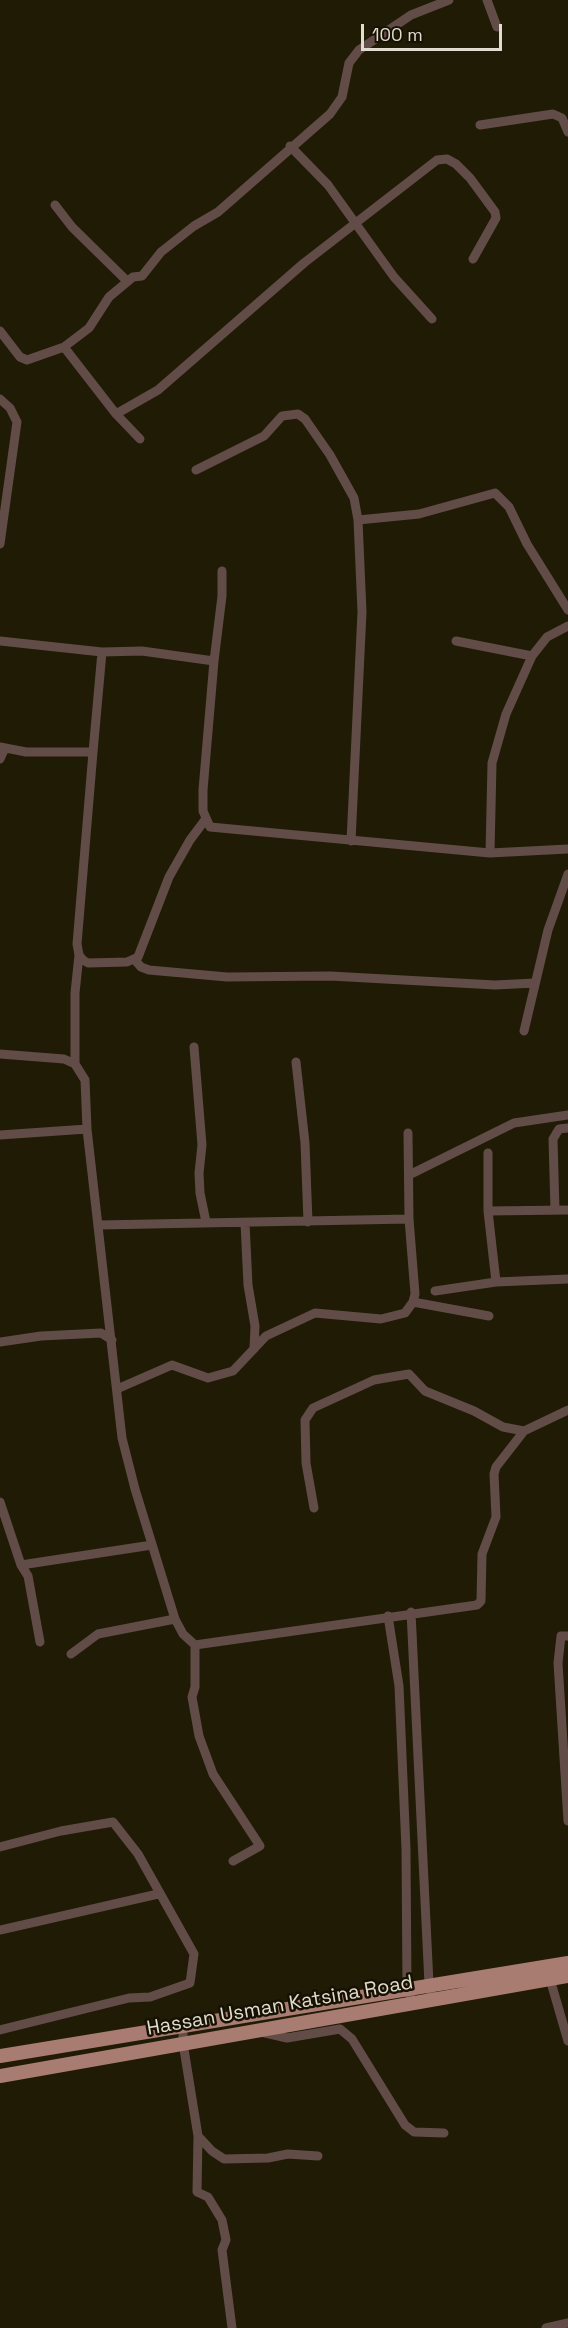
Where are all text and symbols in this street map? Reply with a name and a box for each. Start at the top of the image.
scale bar [364,12,505,50]
text: 100 m [372,23,423,46]
street label: Hassan Usman Katsina Road [145,1971,415,2041]

